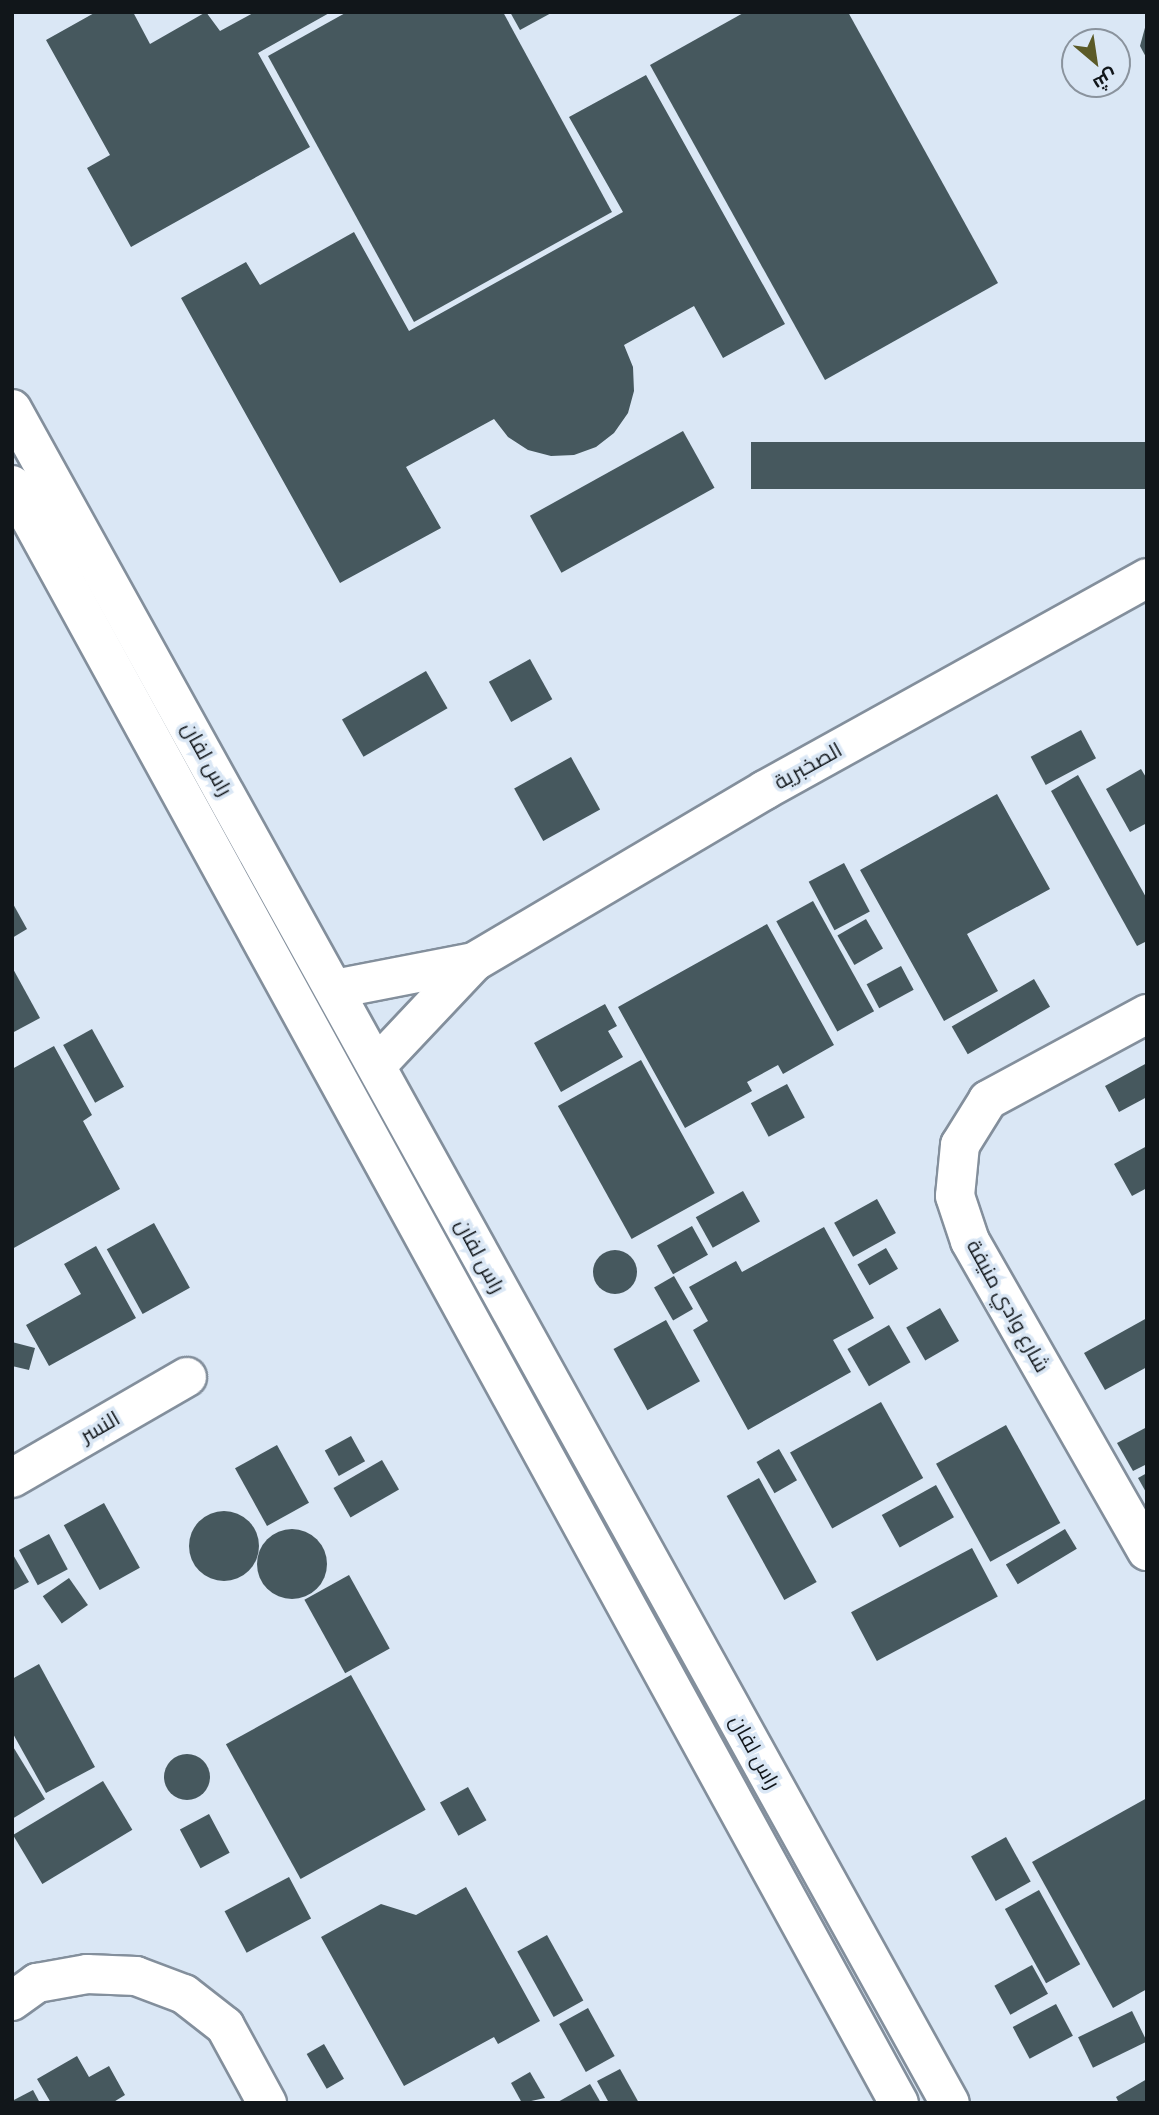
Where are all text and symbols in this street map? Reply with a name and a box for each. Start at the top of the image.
north arrow [1061,28,1131,98]
text: ش [1089,64,1122,96]
street label: راس لفان [176,718,238,800]
street label: الصخبرية [770,737,846,795]
street label: راس لفان [450,1214,510,1298]
street label: شارع وادي منيفة [961,1235,1055,1377]
street label: النسر [76,1406,124,1448]
street label: راس لفان [724,1711,786,1793]

